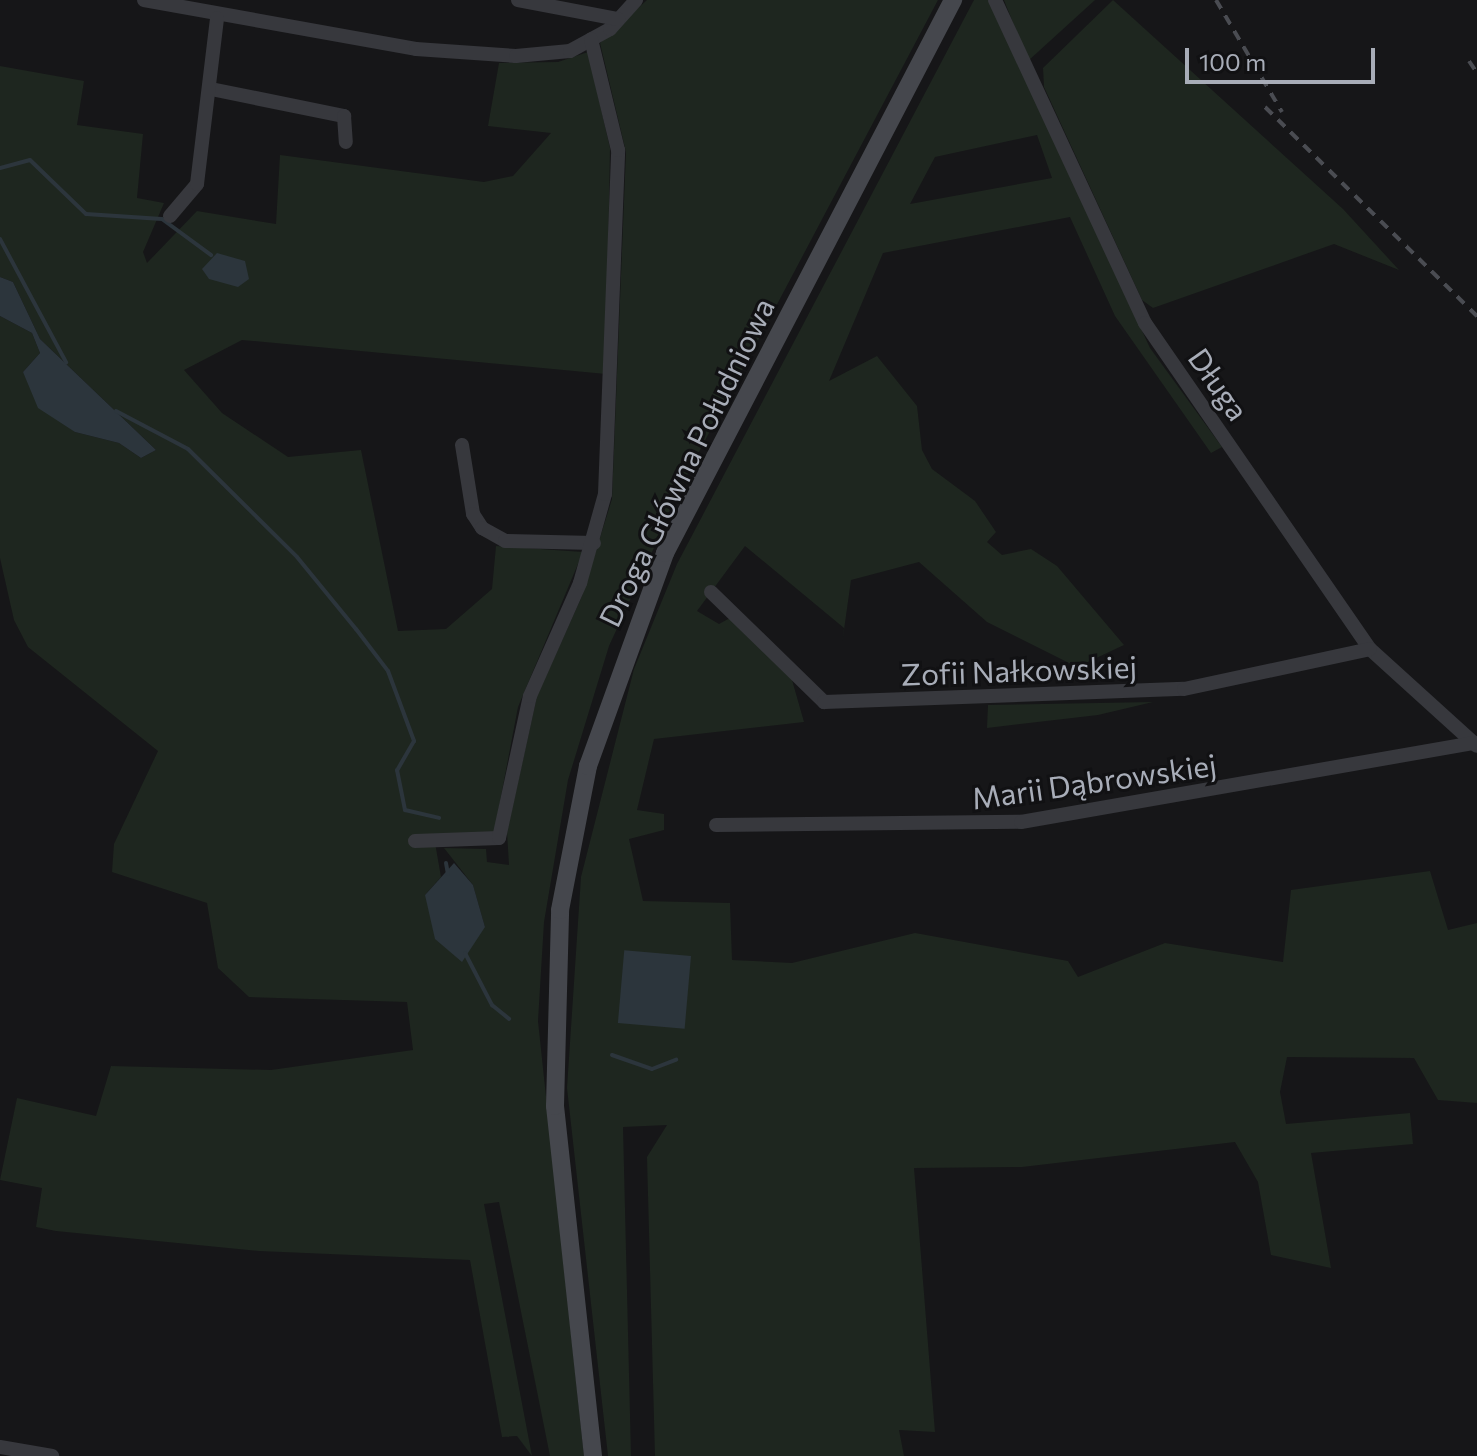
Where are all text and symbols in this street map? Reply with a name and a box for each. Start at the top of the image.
scale bar [1189,32,1379,82]
text: 100 m [1199,47,1266,76]
street label: Droga Główna Południowa [591,292,781,632]
street label: Długa [1181,341,1257,427]
street label: Zofii Nałkowskiej [900,648,1138,692]
street label: Marii Dąbrowskiej [969,746,1219,816]

